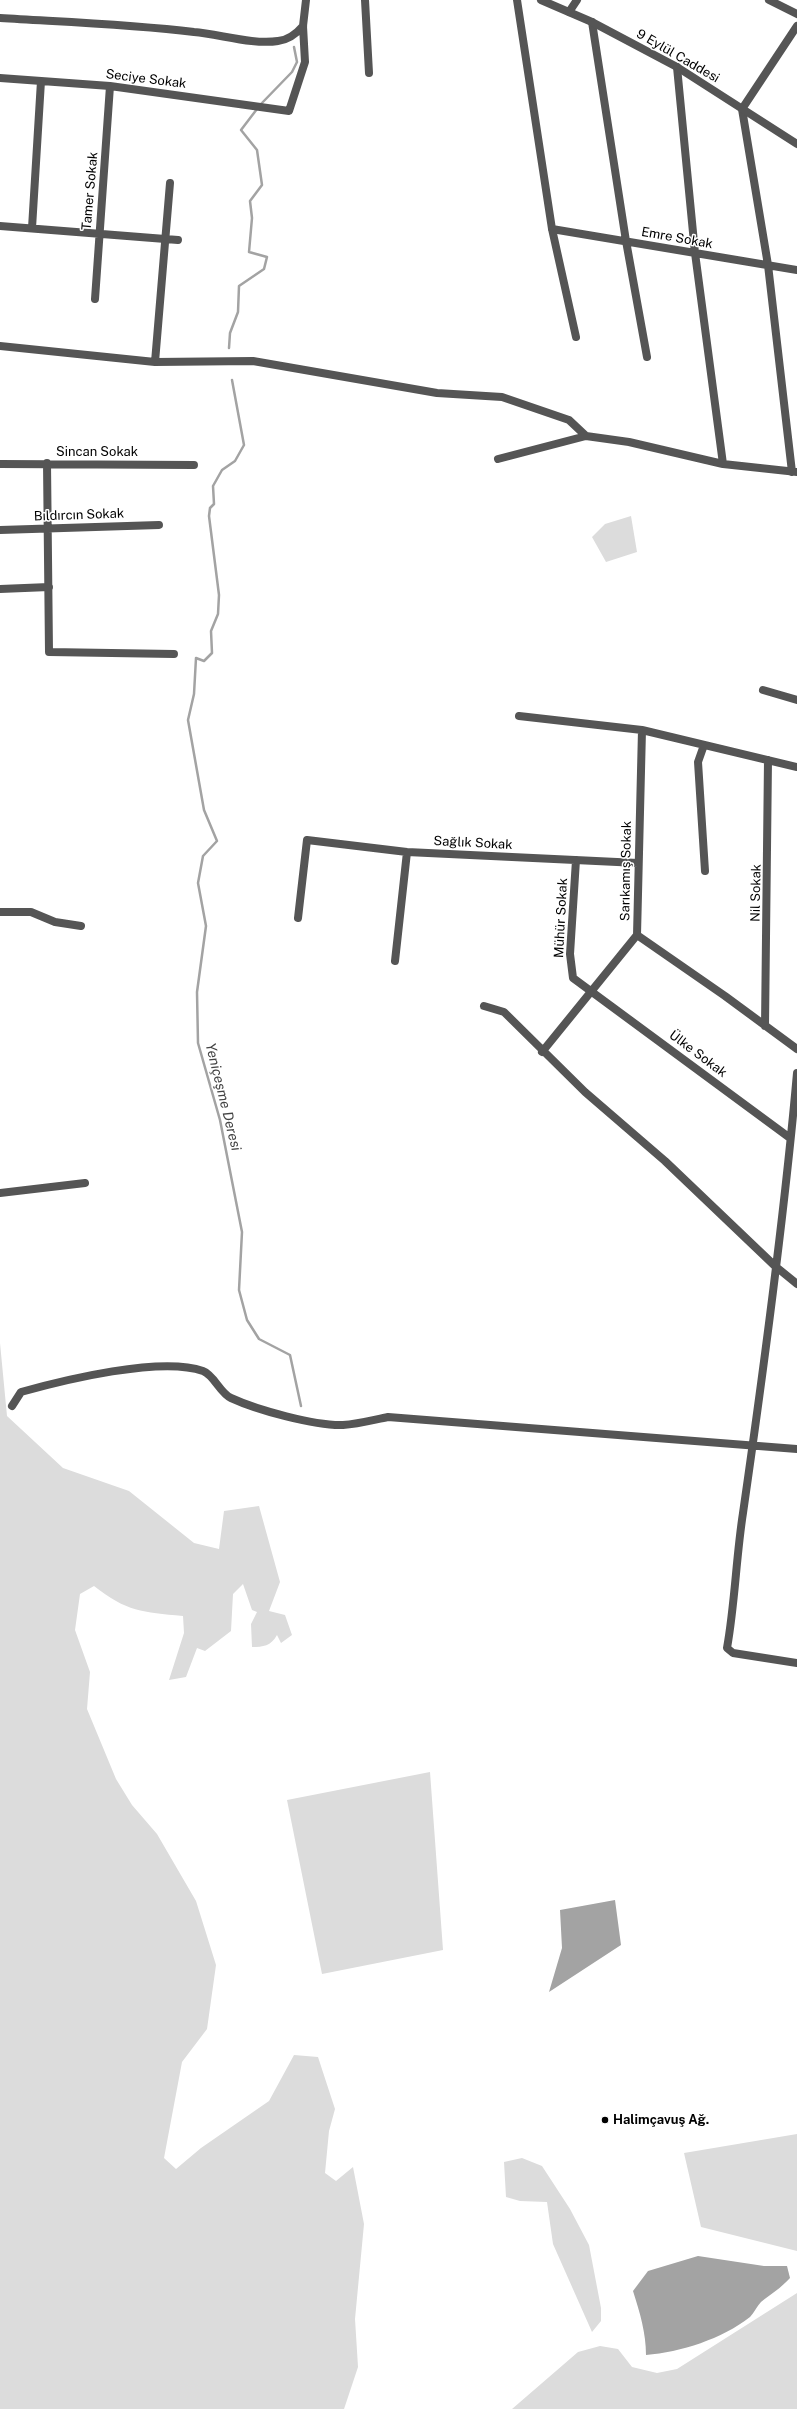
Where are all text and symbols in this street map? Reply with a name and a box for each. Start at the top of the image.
street label: 9 Eylül Caddesi [634,26,722,86]
street label: Seciye Sokak [105,66,187,92]
street label: Tamer Sokak [79,151,101,231]
street label: Emre Sokak [640,224,714,252]
street label: Sincan Sokak [56,444,138,460]
street label: Bıldırcın Sokak [34,506,124,524]
street label: Sarıkamış Sokak [617,821,635,921]
street label: Sağlık Sokak [433,833,513,853]
street label: Nil Sokak [748,864,764,922]
street label: Mühür Sokak [551,878,571,958]
street label: Ülke Sokak [666,1027,730,1081]
water label: Yeniçeşme Deresi [201,1041,245,1153]
place label: Halimçavuş Ağ. [613,2112,709,2128]
marker: Halimçavuş Ağ. [600,2115,610,2125]

